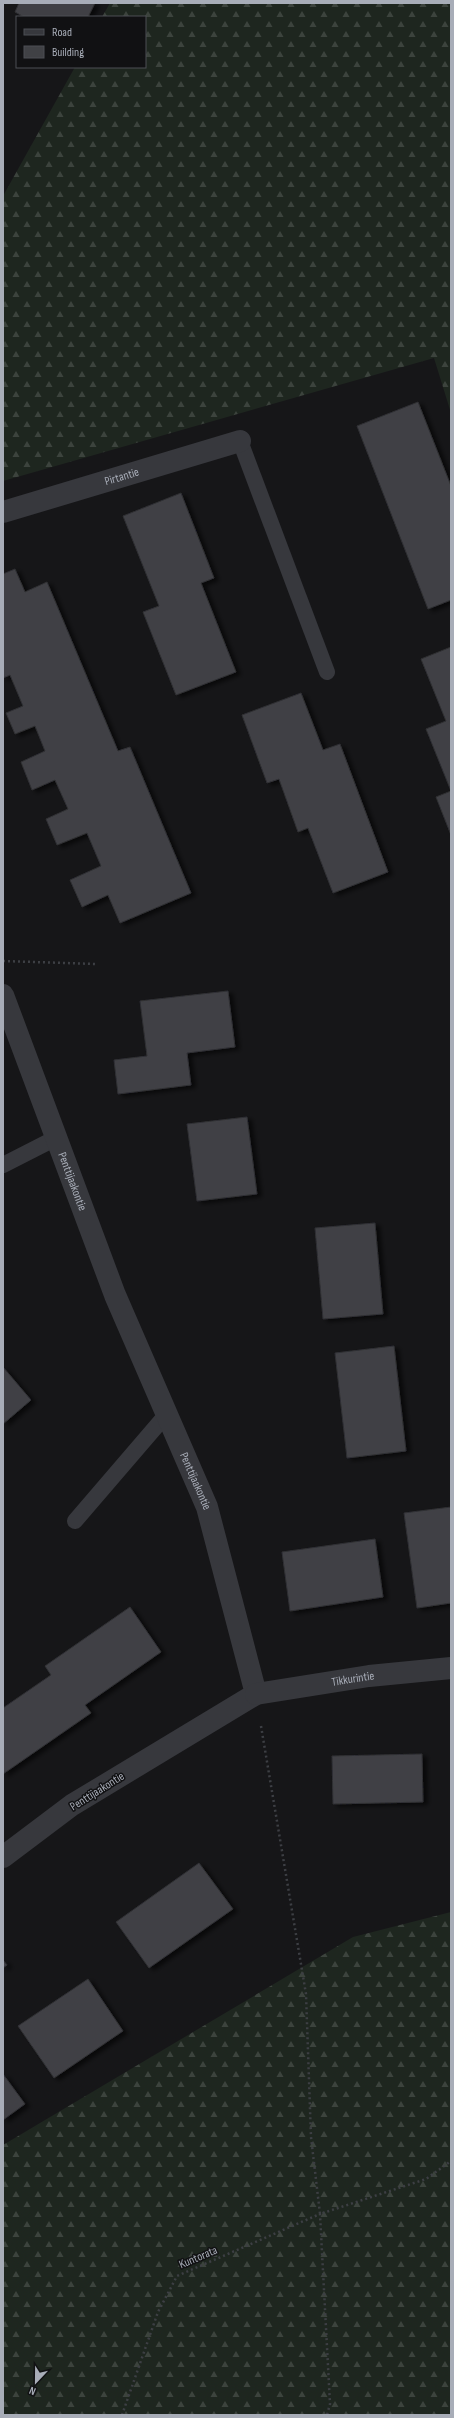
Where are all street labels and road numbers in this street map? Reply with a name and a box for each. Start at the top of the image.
street label: Pirtantie [103,465,141,489]
street label: Penttijaakontie [54,1150,90,1213]
street label: Penttijaakontie [176,1450,214,1513]
street label: Tikkurintie [330,1669,375,1690]
street label: Penttijaakontie [67,1769,127,1814]
street label: Kuntorata [177,2243,220,2272]

